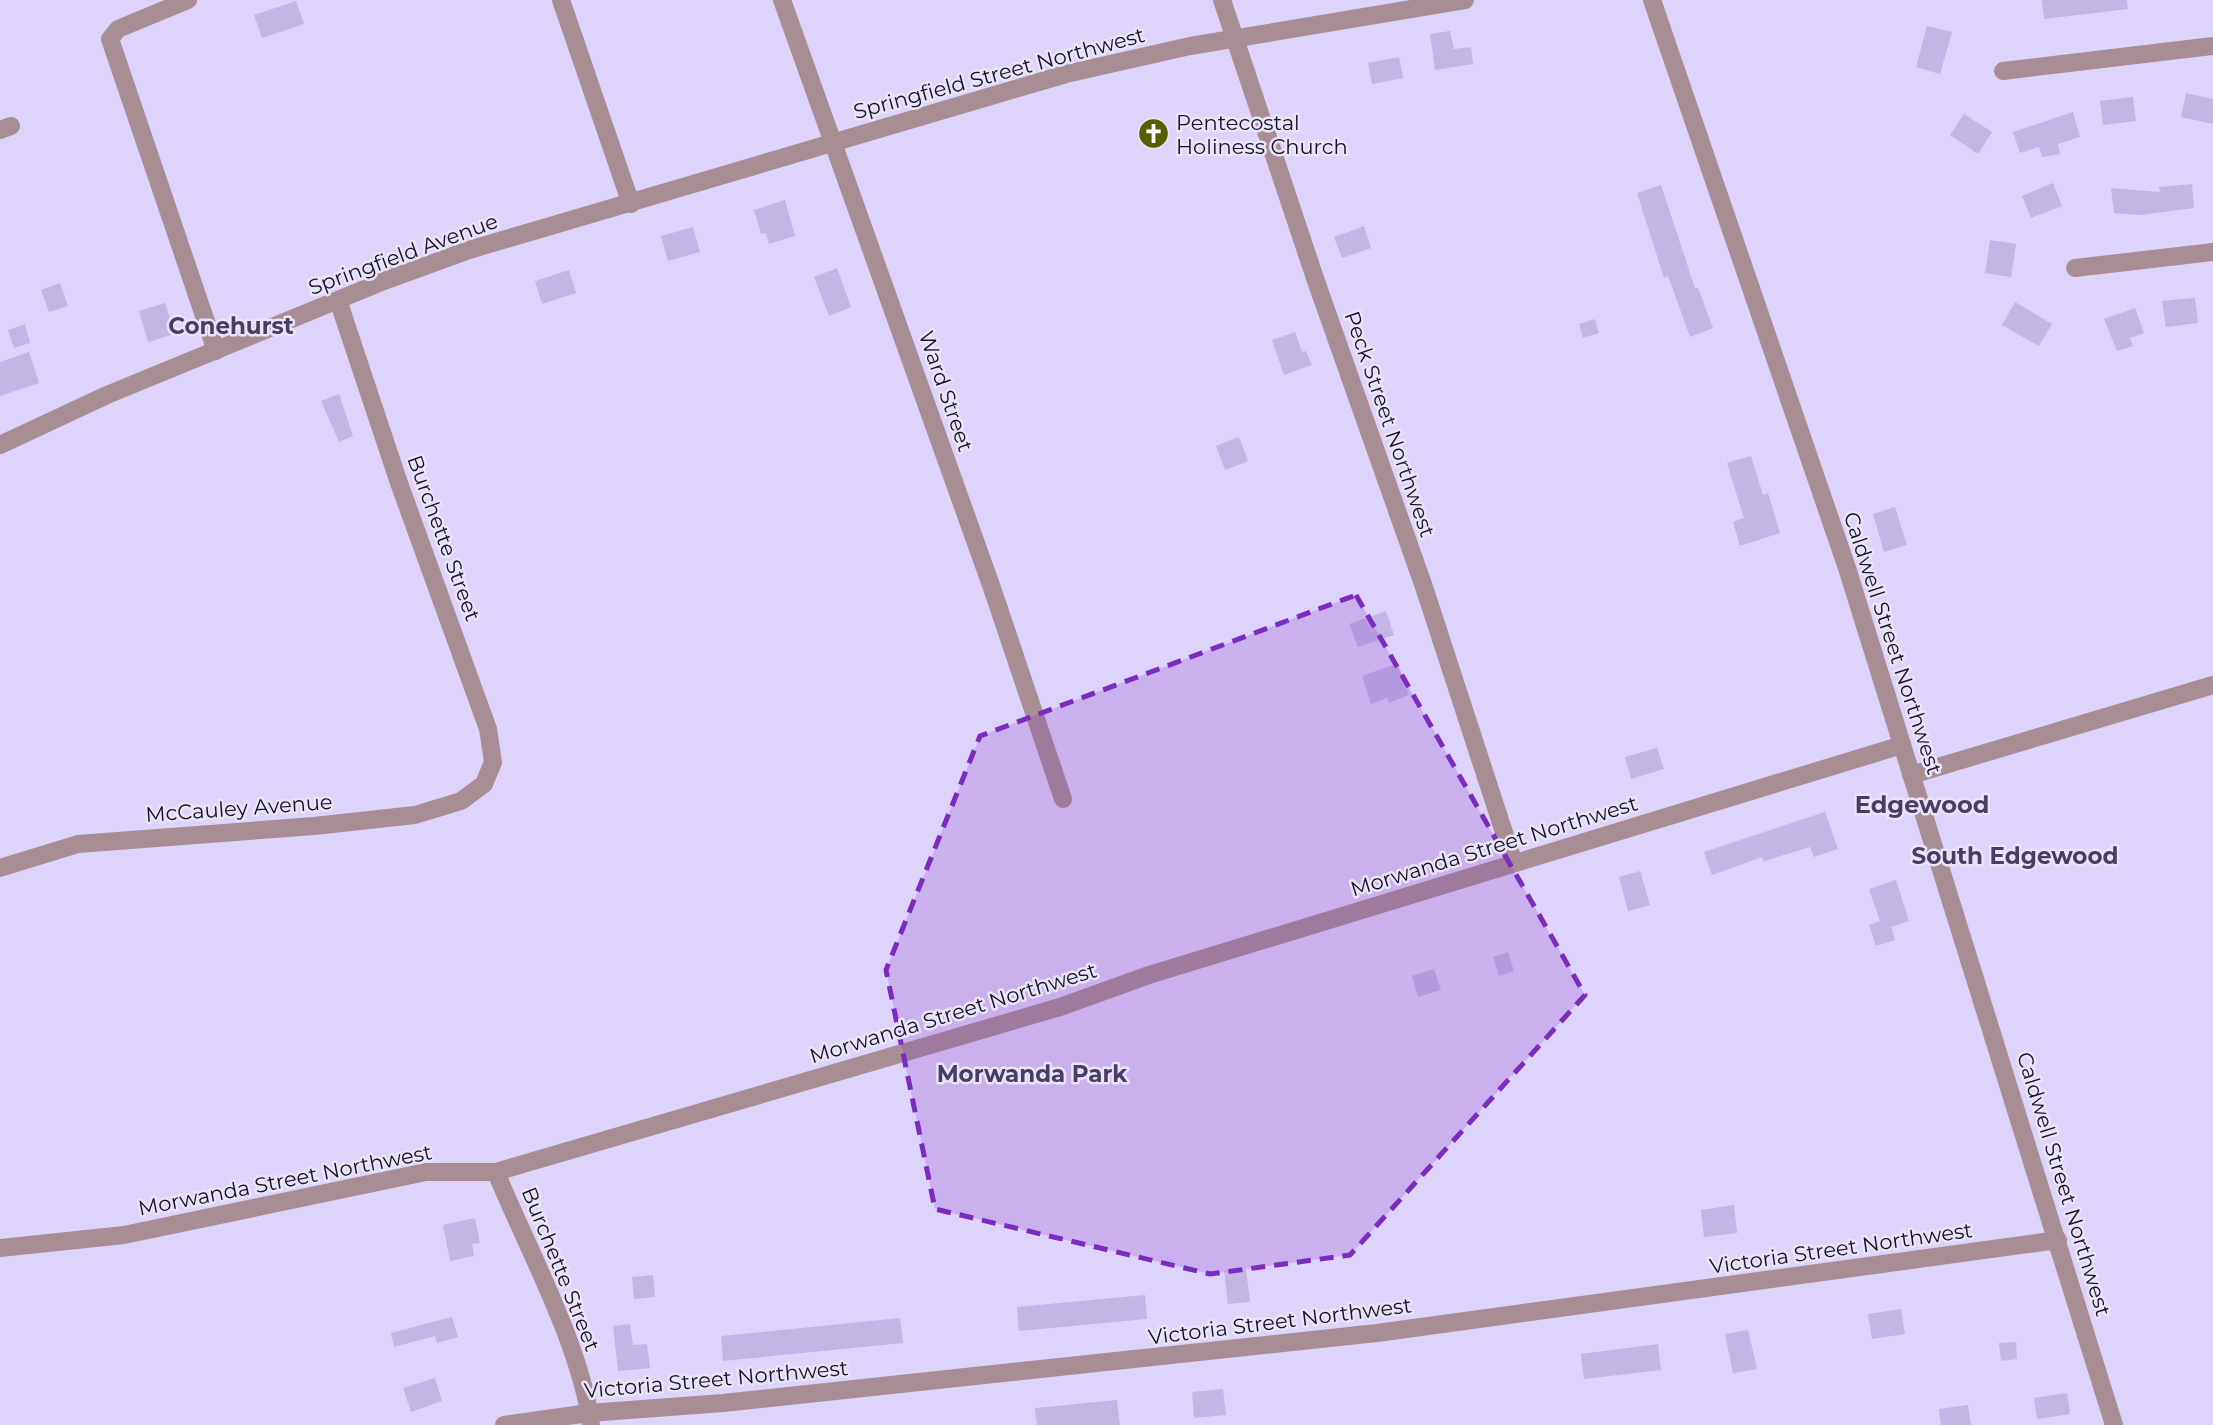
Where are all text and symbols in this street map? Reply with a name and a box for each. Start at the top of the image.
street label: Springfield Street Northwest [851,22,1147,124]
place label: Pentecostal Holiness Church [1176,110,1348,159]
church icon: Pentecostal Holiness Church [1136,117,1170,151]
street label: Springfield Avenue [305,208,501,300]
street label: Peck Street Northwest [1340,308,1440,540]
district label: Conehurst [168,312,294,340]
street label: Ward Street [914,327,978,455]
street label: Burchette Street [402,452,486,624]
street label: Caldwell Street Northwest [1839,509,1947,777]
street label: McCauley Avenue [145,789,333,827]
street label: Morwanda Street Northwest [1347,790,1641,902]
district label: Edgewood [1855,790,1989,819]
district label: South Edgewood [1912,842,2118,870]
street label: Morwanda Street Northwest [806,957,1100,1069]
street label: Caldwell Street Northwest [2012,1049,2116,1319]
district label: Morwanda Park [937,1060,1128,1088]
street label: Morwanda Street Northwest [136,1139,434,1221]
street label: Burchette Street [517,1183,605,1355]
street label: Victoria Street Northwest [1708,1217,1974,1279]
street label: Victoria Street Northwest [1147,1292,1413,1350]
street label: Victoria Street Northwest [583,1355,849,1403]

